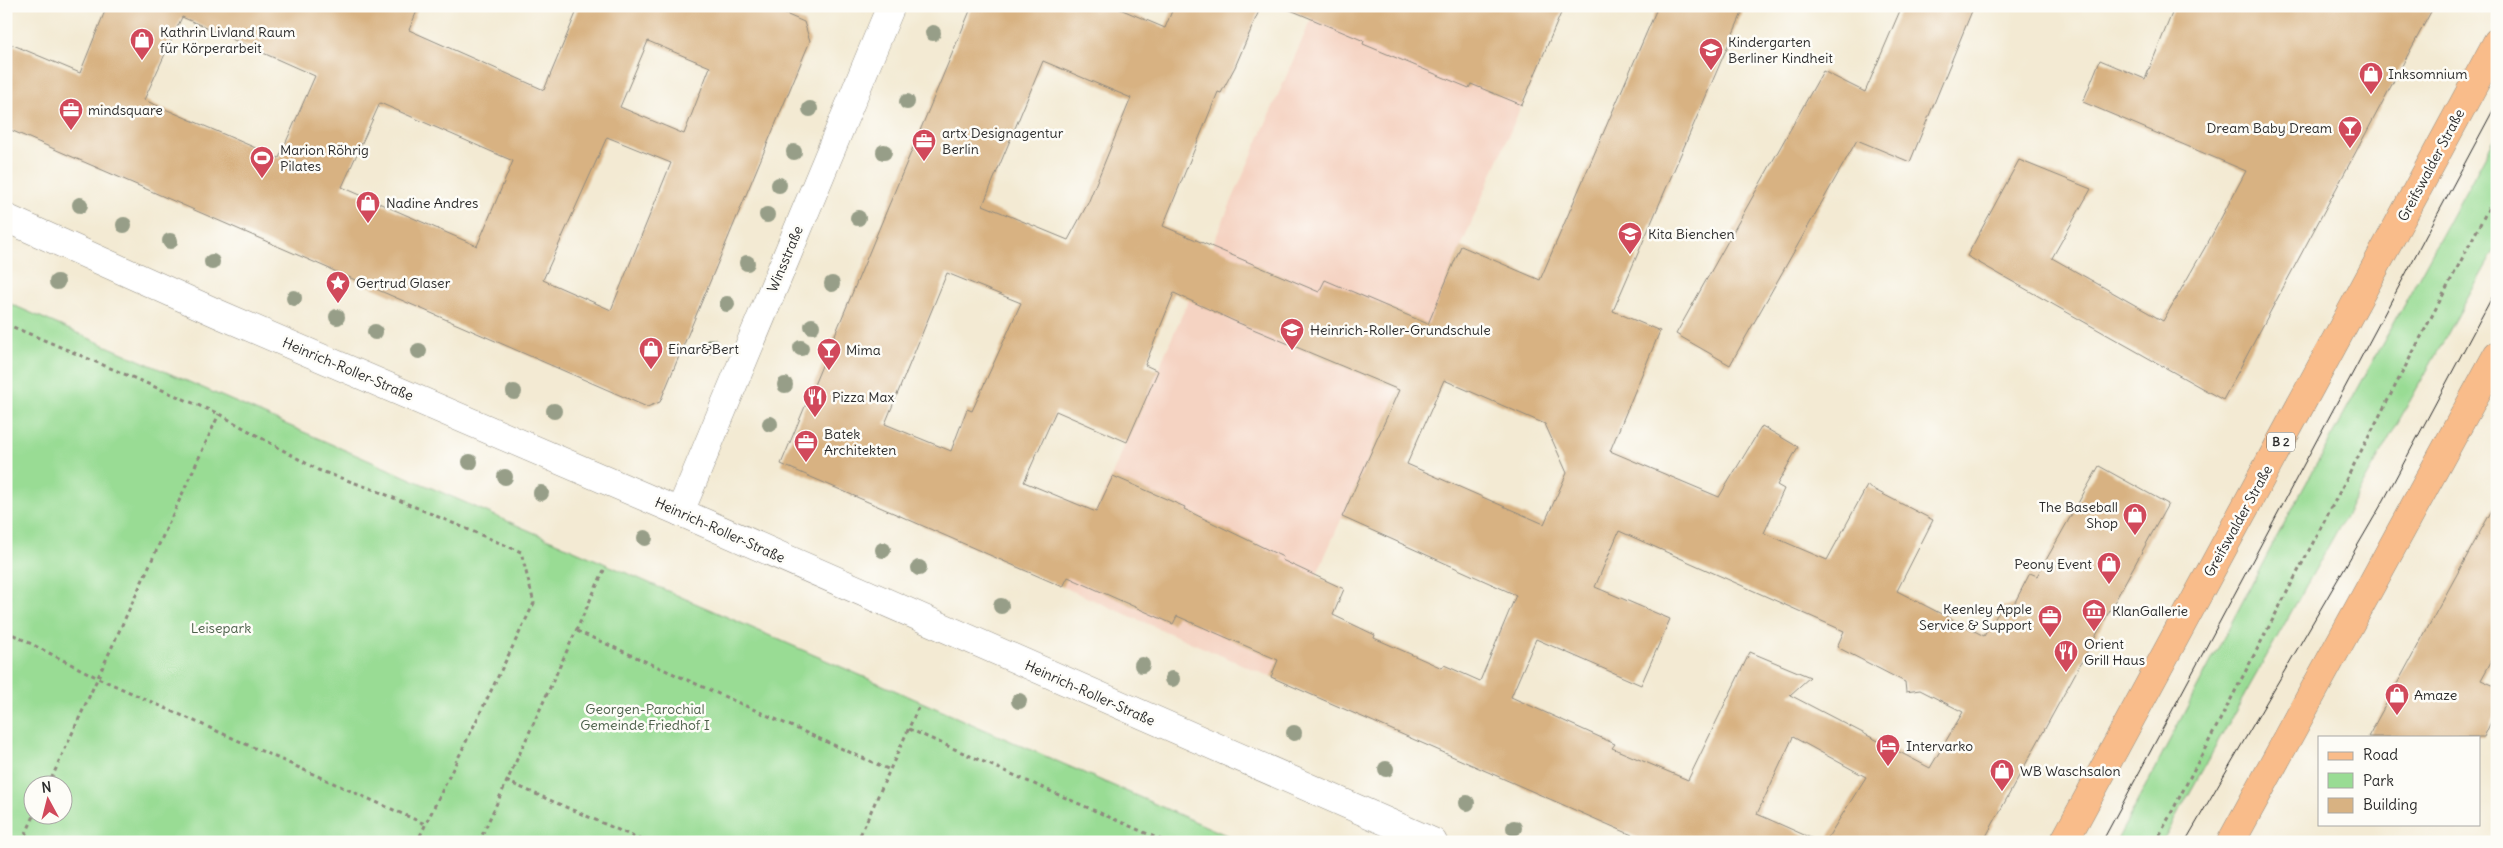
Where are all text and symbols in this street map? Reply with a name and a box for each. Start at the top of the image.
place label: Kathrin Livland Raum für Körperarbeit [160,23,295,57]
shop icon: Kathrin Livland Raum für Körperarbeit [129,27,155,61]
place label: Kindergarten Berliner Kindheit [1728,33,1833,67]
school or university icon: Kindergarten Berliner Kindheit [1698,37,1724,71]
shop icon: Inksomnium [2358,61,2384,95]
place label: Inksomnium [2388,65,2467,83]
office icon: mindsquare [58,97,84,131]
place label: mindsquare [88,101,163,119]
street label: Greifswalder Straße [2394,106,2468,224]
bar icon: Dream Baby Dream [2337,115,2363,149]
place label: Dream Baby Dream [2206,119,2332,137]
place label: artx Designagentur Berlin [942,124,1064,158]
office icon: artx Designagentur Berlin [911,128,937,162]
place label: Marion Röhrig Pilates [280,141,369,175]
sports icon: Marion Röhrig Pilates [249,145,275,179]
shop icon: Nadine Andres [355,190,381,224]
place label: Nadine Andres [386,194,478,212]
school or university icon: Kita Bienchen [1617,221,1643,255]
street label: Winsstraße [763,223,807,295]
place label: Kita Bienchen [1648,225,1735,243]
place icon: Gertrud Glaser [325,270,351,304]
place label: Gertrud Glaser [356,274,451,292]
school or university icon: Heinrich-Roller-Grundschule [1279,317,1305,351]
place label: Heinrich-Roller-Grundschule [1310,321,1491,339]
street label: Heinrich-Roller-Straße [280,333,416,405]
shop icon: Einar&Bert [638,336,664,370]
bar icon: Mima [816,337,842,371]
place label: Einar&Bert [668,340,739,358]
place label: Mima [846,341,881,359]
restaurant icon: Pizza Max [802,384,828,418]
place label: Pizza Max [832,388,894,406]
place label: Batek Architekten [824,425,896,459]
office icon: Batek Architekten [793,429,819,463]
road number: B 2 [2267,432,2295,452]
street label: Greifswalder Straße [2200,462,2276,580]
street label: Heinrich-Roller-Straße [652,493,788,567]
place label: The Baseball Shop [2039,498,2118,532]
shop icon: The Baseball Shop [2122,502,2148,536]
shop icon: Peony Event [2096,551,2122,585]
place label: Peony Event [2014,555,2092,573]
museum icon: KlanGallerie [2081,598,2107,632]
place label: Keenley Apple Service & Support [1919,600,2032,634]
place label: KlanGallerie [2112,602,2188,620]
office icon: Keenley Apple Service & Support [2037,604,2063,638]
park label: Leisepark [191,619,251,637]
place label: Orient Grill Haus [2084,635,2145,669]
restaurant icon: Orient Grill Haus [2053,639,2079,673]
street label: Heinrich-Roller-Straße [1022,656,1158,730]
shop icon: Amaze [2384,682,2410,716]
place label: Amaze [2414,686,2457,704]
park label: Georgen-Parochial Gemeinde Friedhof I [580,700,710,734]
hotel icon: Intervarko [1875,733,1901,767]
legend [2318,736,2480,826]
place label: Intervarko [1906,737,1973,755]
text: Road [2363,745,2398,764]
shop icon: WB Waschsalon [1989,758,2015,792]
place label: WB Waschsalon [2020,762,2121,780]
text: Park [2363,771,2394,790]
north arrow [22,776,72,826]
text: N [41,778,52,797]
text: Building [2363,795,2418,814]

